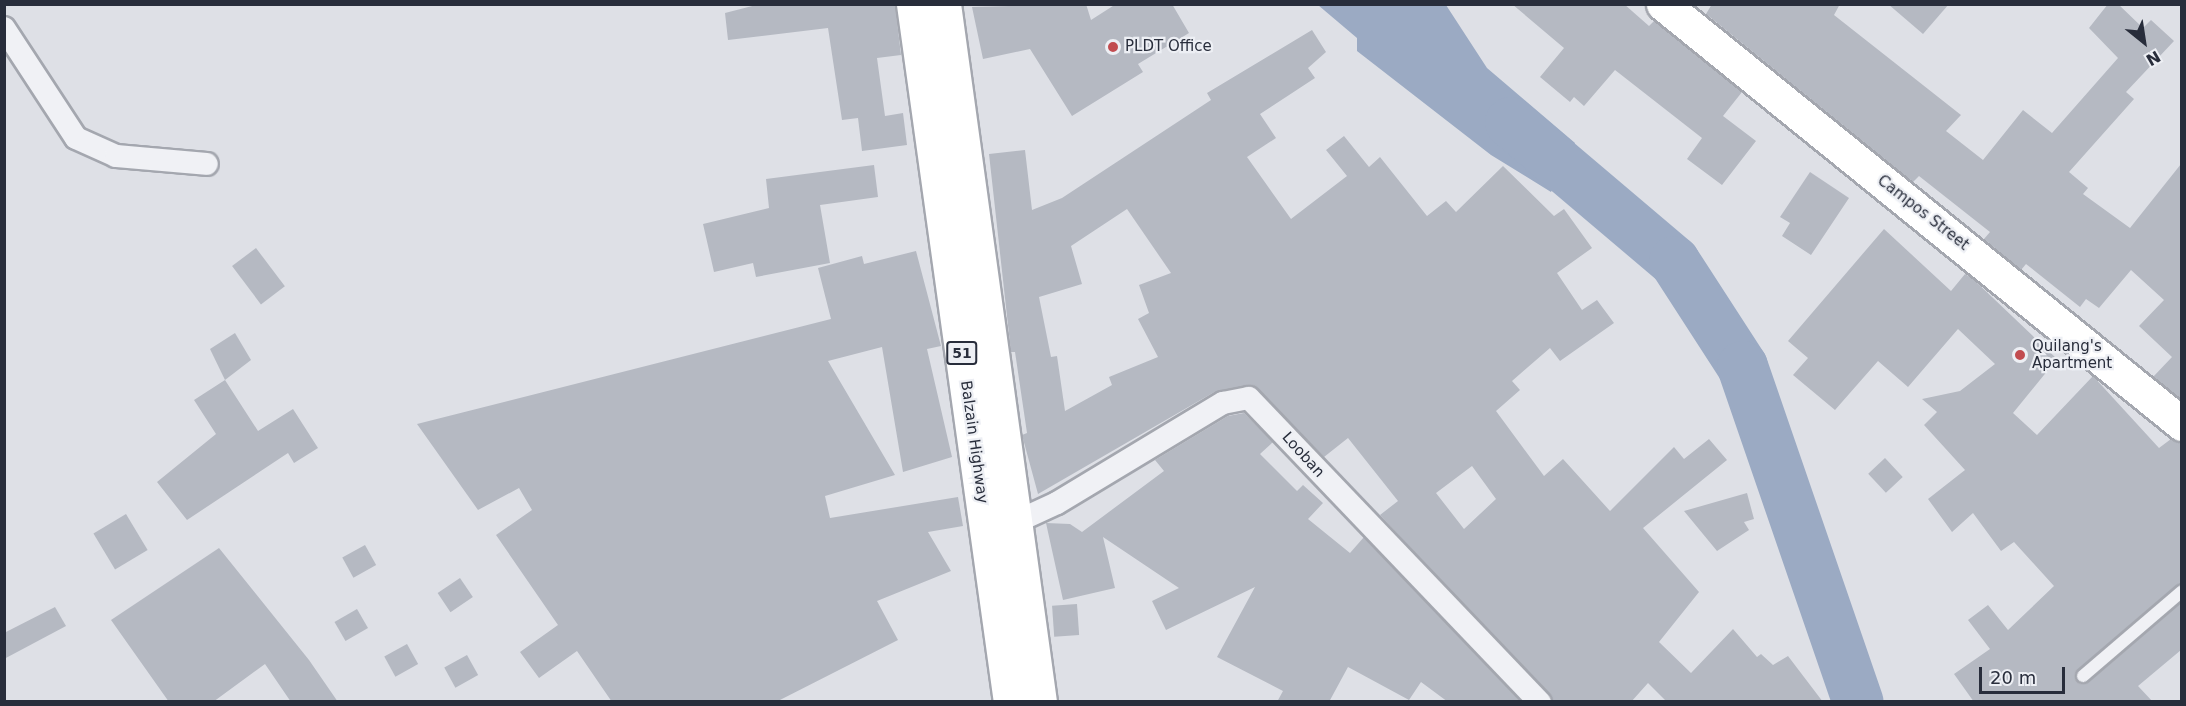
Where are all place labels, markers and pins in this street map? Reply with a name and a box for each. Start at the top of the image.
place label: PLDT Office [1125,38,1212,56]
marker: PLDT Office [1106,40,1120,54]
place label: Quilang's Apartment [2032,337,2112,372]
marker: Quilang's Apartment [2013,348,2027,362]

